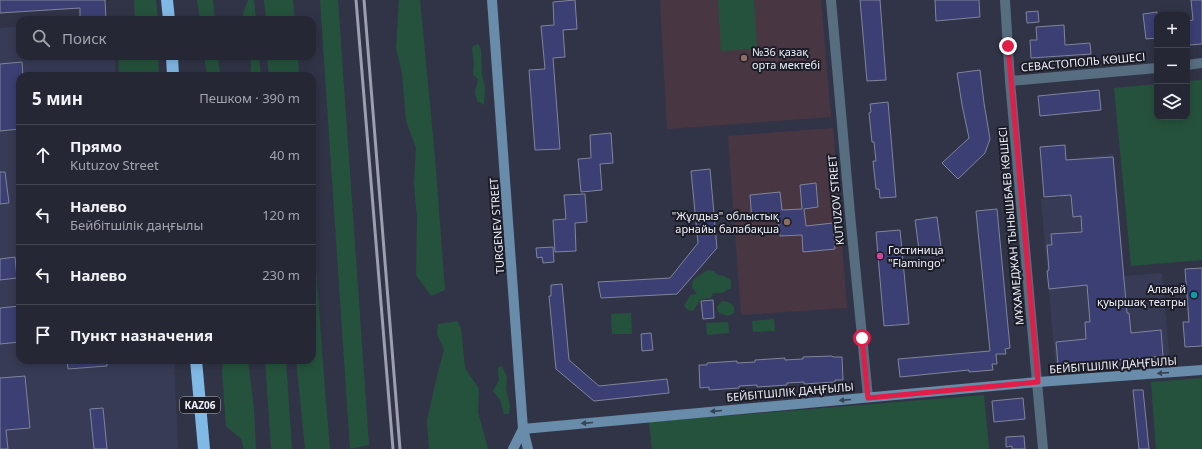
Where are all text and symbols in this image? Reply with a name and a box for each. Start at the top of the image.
map controls [1154,12,1190,120]
button: + [1154,12,1190,48]
search box [16,16,316,60]
icon: search [30,27,52,49]
text: Поиск [62,28,107,48]
route end [999,37,1017,55]
place label: №36 қазақ орта мектебі [752,44,820,72]
button: − [1154,48,1190,84]
street label: СЕВАСТОПОЛЬ КӨШЕСІ [1020,49,1146,74]
marker: №36 қазақ орта мектебі [739,53,749,63]
button: layers [1154,84,1190,120]
text: 5 мин [32,87,83,110]
text: Пешком · 390 m [199,89,300,107]
street label: МҰХАМЕДЖАН ТЫНЫШБАЕВ КӨШЕСІ [994,126,1027,326]
text: Прямо [70,136,122,156]
icon: ahead [32,144,54,166]
text: 40 m [270,146,300,164]
street label: KUTUZOV STREET [824,154,847,246]
text: Kutuzov Street [70,156,159,174]
street label: TURGENEV STREET [486,177,507,275]
text: Налево [70,196,127,216]
icon: left [32,204,54,226]
text: 120 m [262,206,300,224]
place label: "Жұлдыз" облыстық арнайы балабақша [672,208,779,236]
text: Бейбітшілік даңғылы [70,216,203,234]
marker: "Жұлдыз" облыстық арнайы балабақша [782,217,792,227]
place label: Гостиница "Flamingo" [888,242,945,270]
marker: Гостиница "Flamingo" [875,251,885,261]
icon: left [32,264,54,286]
text: Налево [70,265,127,285]
text: 230 m [262,266,300,284]
place label: Алақай қуыршақ театры [1097,281,1186,309]
marker: Алақай қуыршақ театры [1189,290,1199,300]
icon: arrive [32,324,54,346]
text: Пункт назначения [70,325,213,345]
route start [853,329,871,347]
street label: БЕЙБІТШІЛІК ДАҢҒЫЛЫ [1049,353,1177,376]
one-way arrow [1157,370,1169,377]
street label: БЕЙБІТШІЛІК ДАҢҒЫЛЫ [726,378,854,405]
one-way arrow [839,396,852,403]
road number: KАZ06 [180,397,220,413]
one-way arrow [710,408,722,415]
one-way arrow [580,420,593,426]

